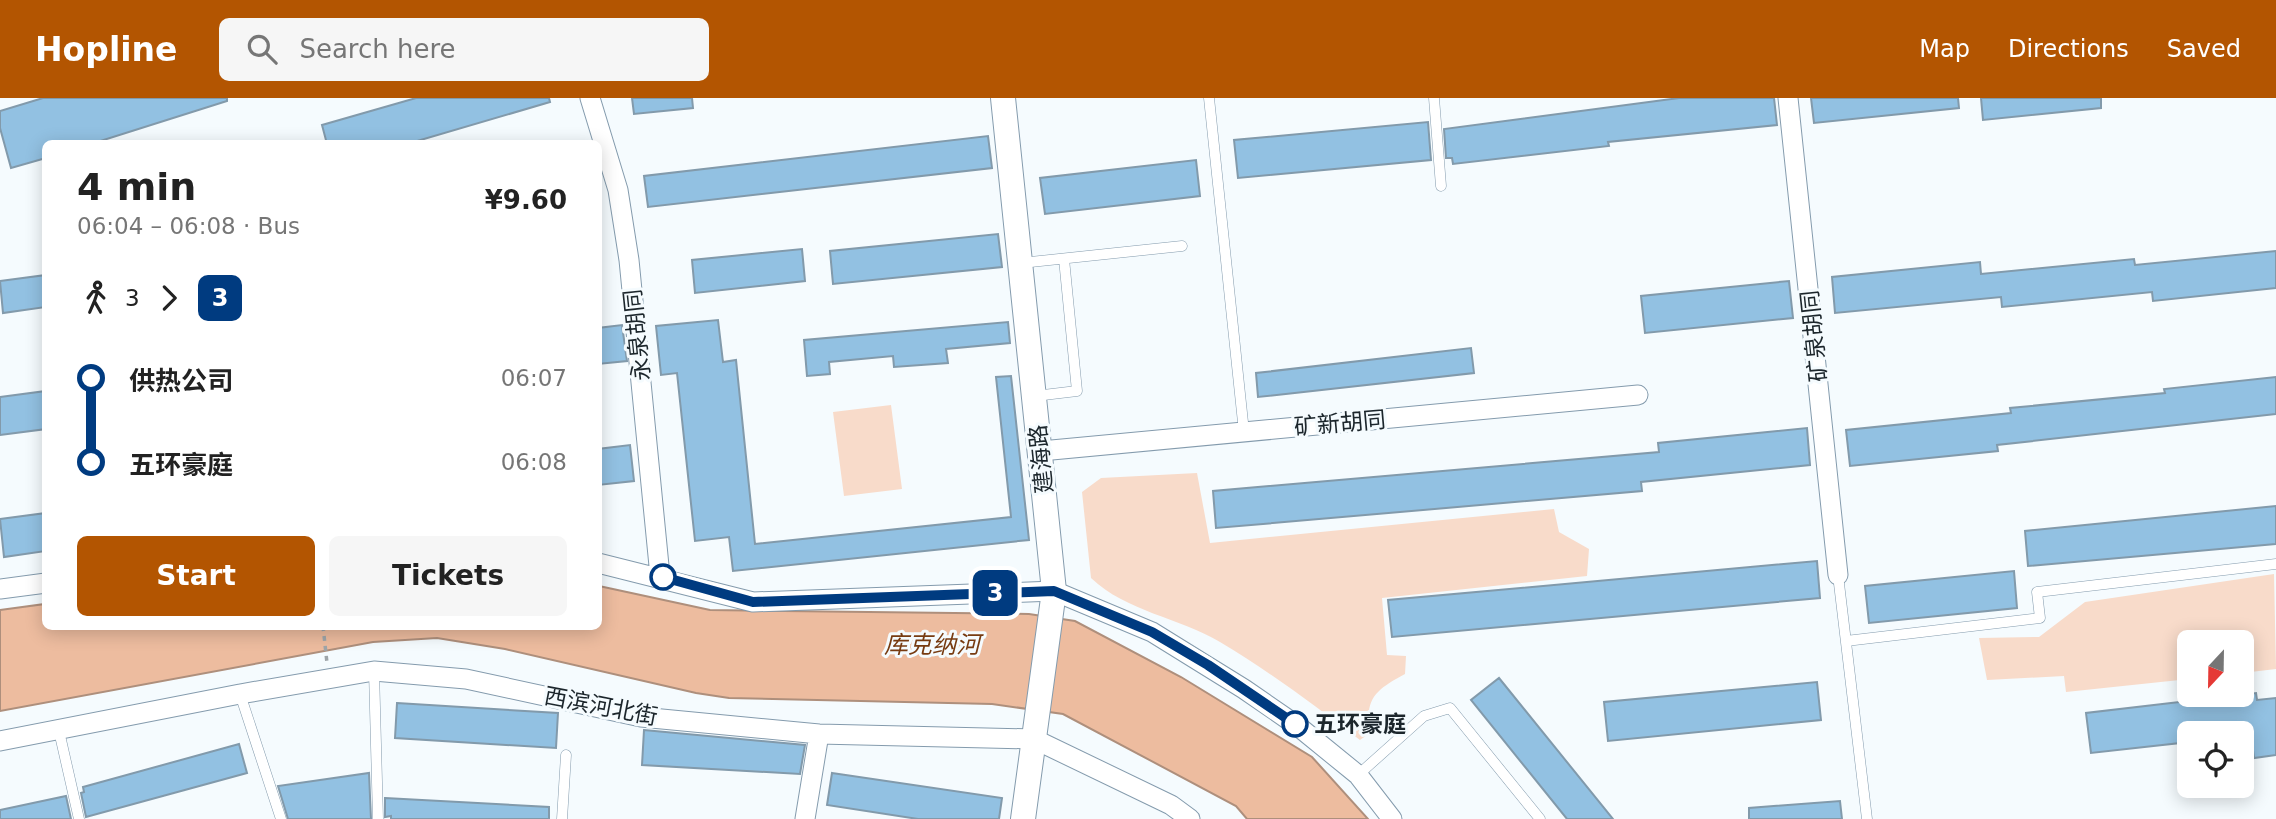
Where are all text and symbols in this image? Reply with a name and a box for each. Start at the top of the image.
search box [219,18,709,81]
text: Hopline [35,30,177,69]
icon: search [243,30,281,68]
text: Search here [299,34,456,64]
text: Map [1919,35,1970,63]
text: Directions [2008,35,2129,63]
text: Saved [2167,35,2241,63]
text: 4 min [77,165,196,209]
text: ¥9.60 [485,185,567,215]
text: 06:04 – 06:08 · Bus [77,213,300,239]
icon: walk [77,279,115,317]
icon: forward [150,279,188,317]
text: 3 [212,284,228,312]
text: 3 [125,285,140,311]
street label: 永泉胡同 [619,288,655,382]
street label: 矿泉胡同 [1796,289,1832,383]
text: 06:07 [501,365,567,391]
text: 供热公司 [129,366,233,396]
street label: 矿新胡同 [1293,406,1387,440]
street label: 建海路 [1024,423,1058,495]
text: 06:08 [501,449,567,475]
text: 五环豪庭 [129,450,233,480]
button: Start [77,536,315,616]
button: Tickets [329,536,567,616]
unlabelled marker [650,564,676,590]
line badge: 3 [972,570,1018,616]
text: 3 [987,579,1003,607]
north arrow [2177,630,2254,707]
map controls [2177,630,2254,798]
water label: 库克纳河 [884,631,984,659]
street label: 西滨河北街 [542,682,660,730]
marker: 五环豪庭 [1282,711,1308,737]
place label: 五环豪庭 [1314,711,1406,737]
button: locate [2177,721,2254,798]

